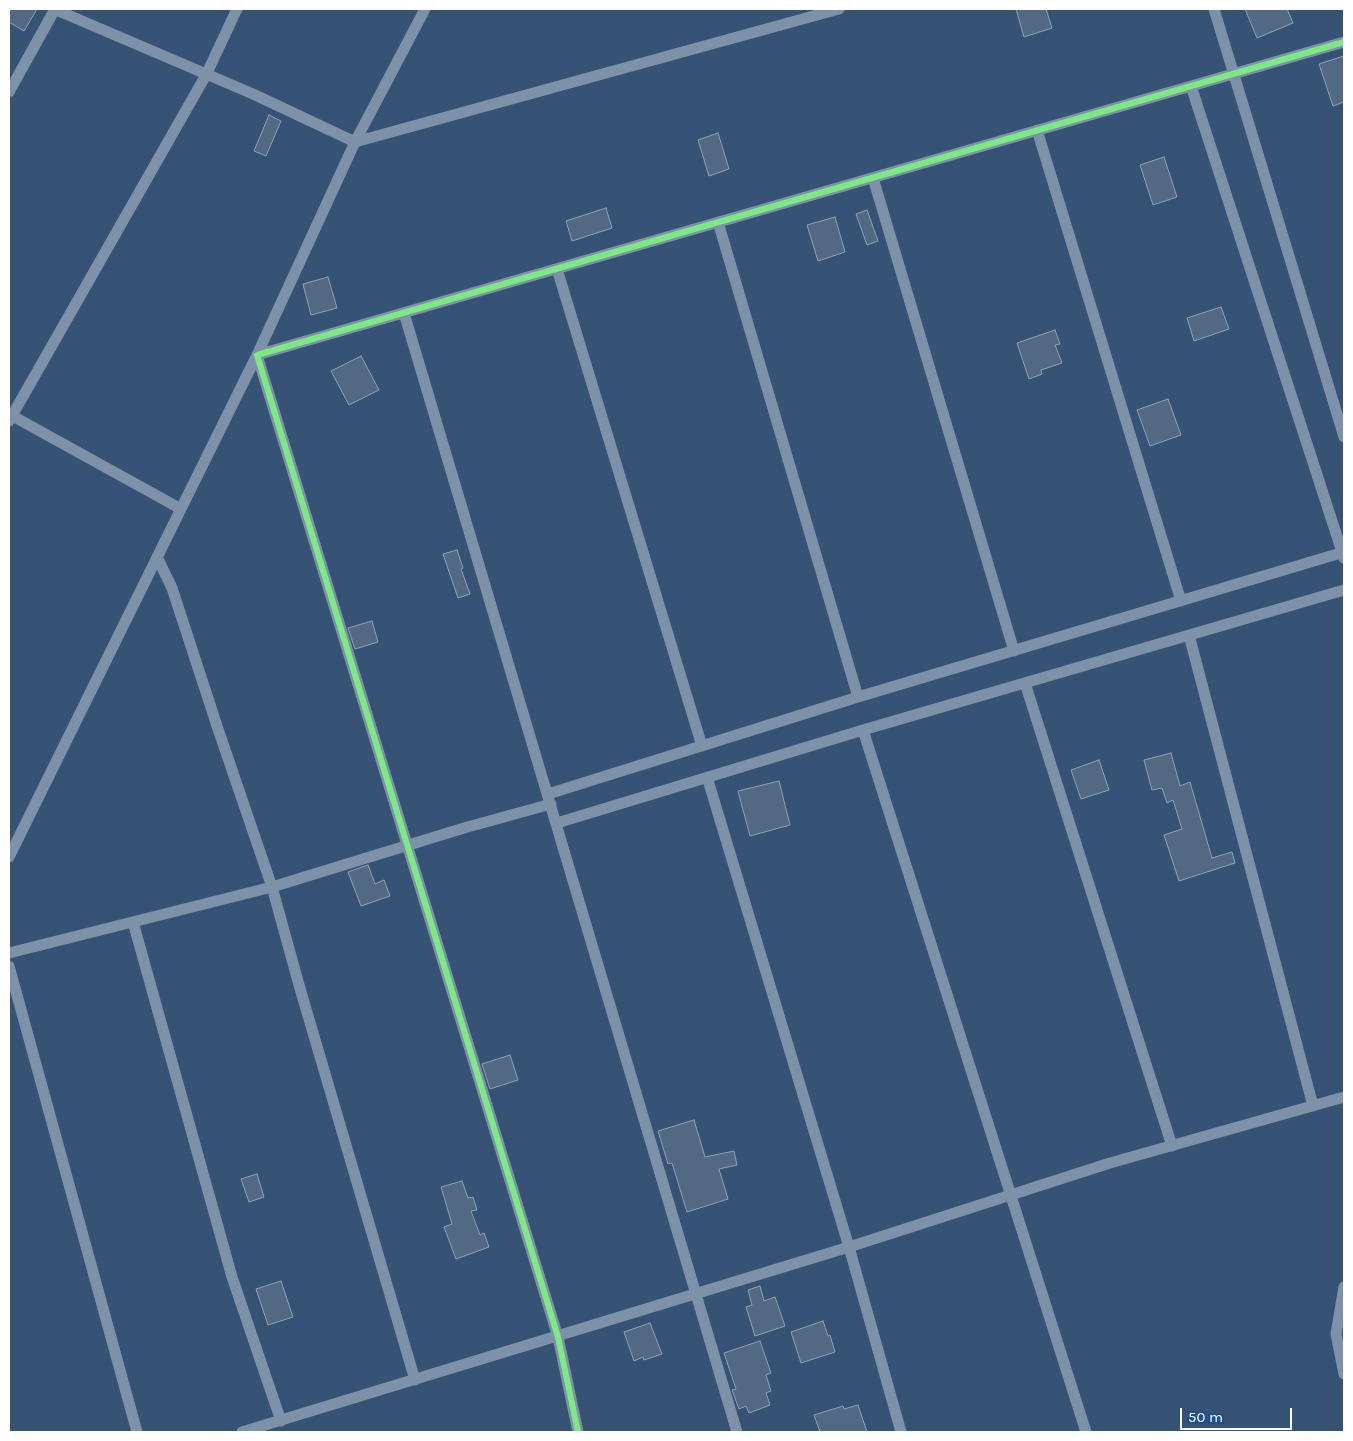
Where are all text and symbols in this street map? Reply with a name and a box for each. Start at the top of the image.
scale bar [1183,1398,1296,1430]
text: 50 m [1188,1408,1223,1426]

